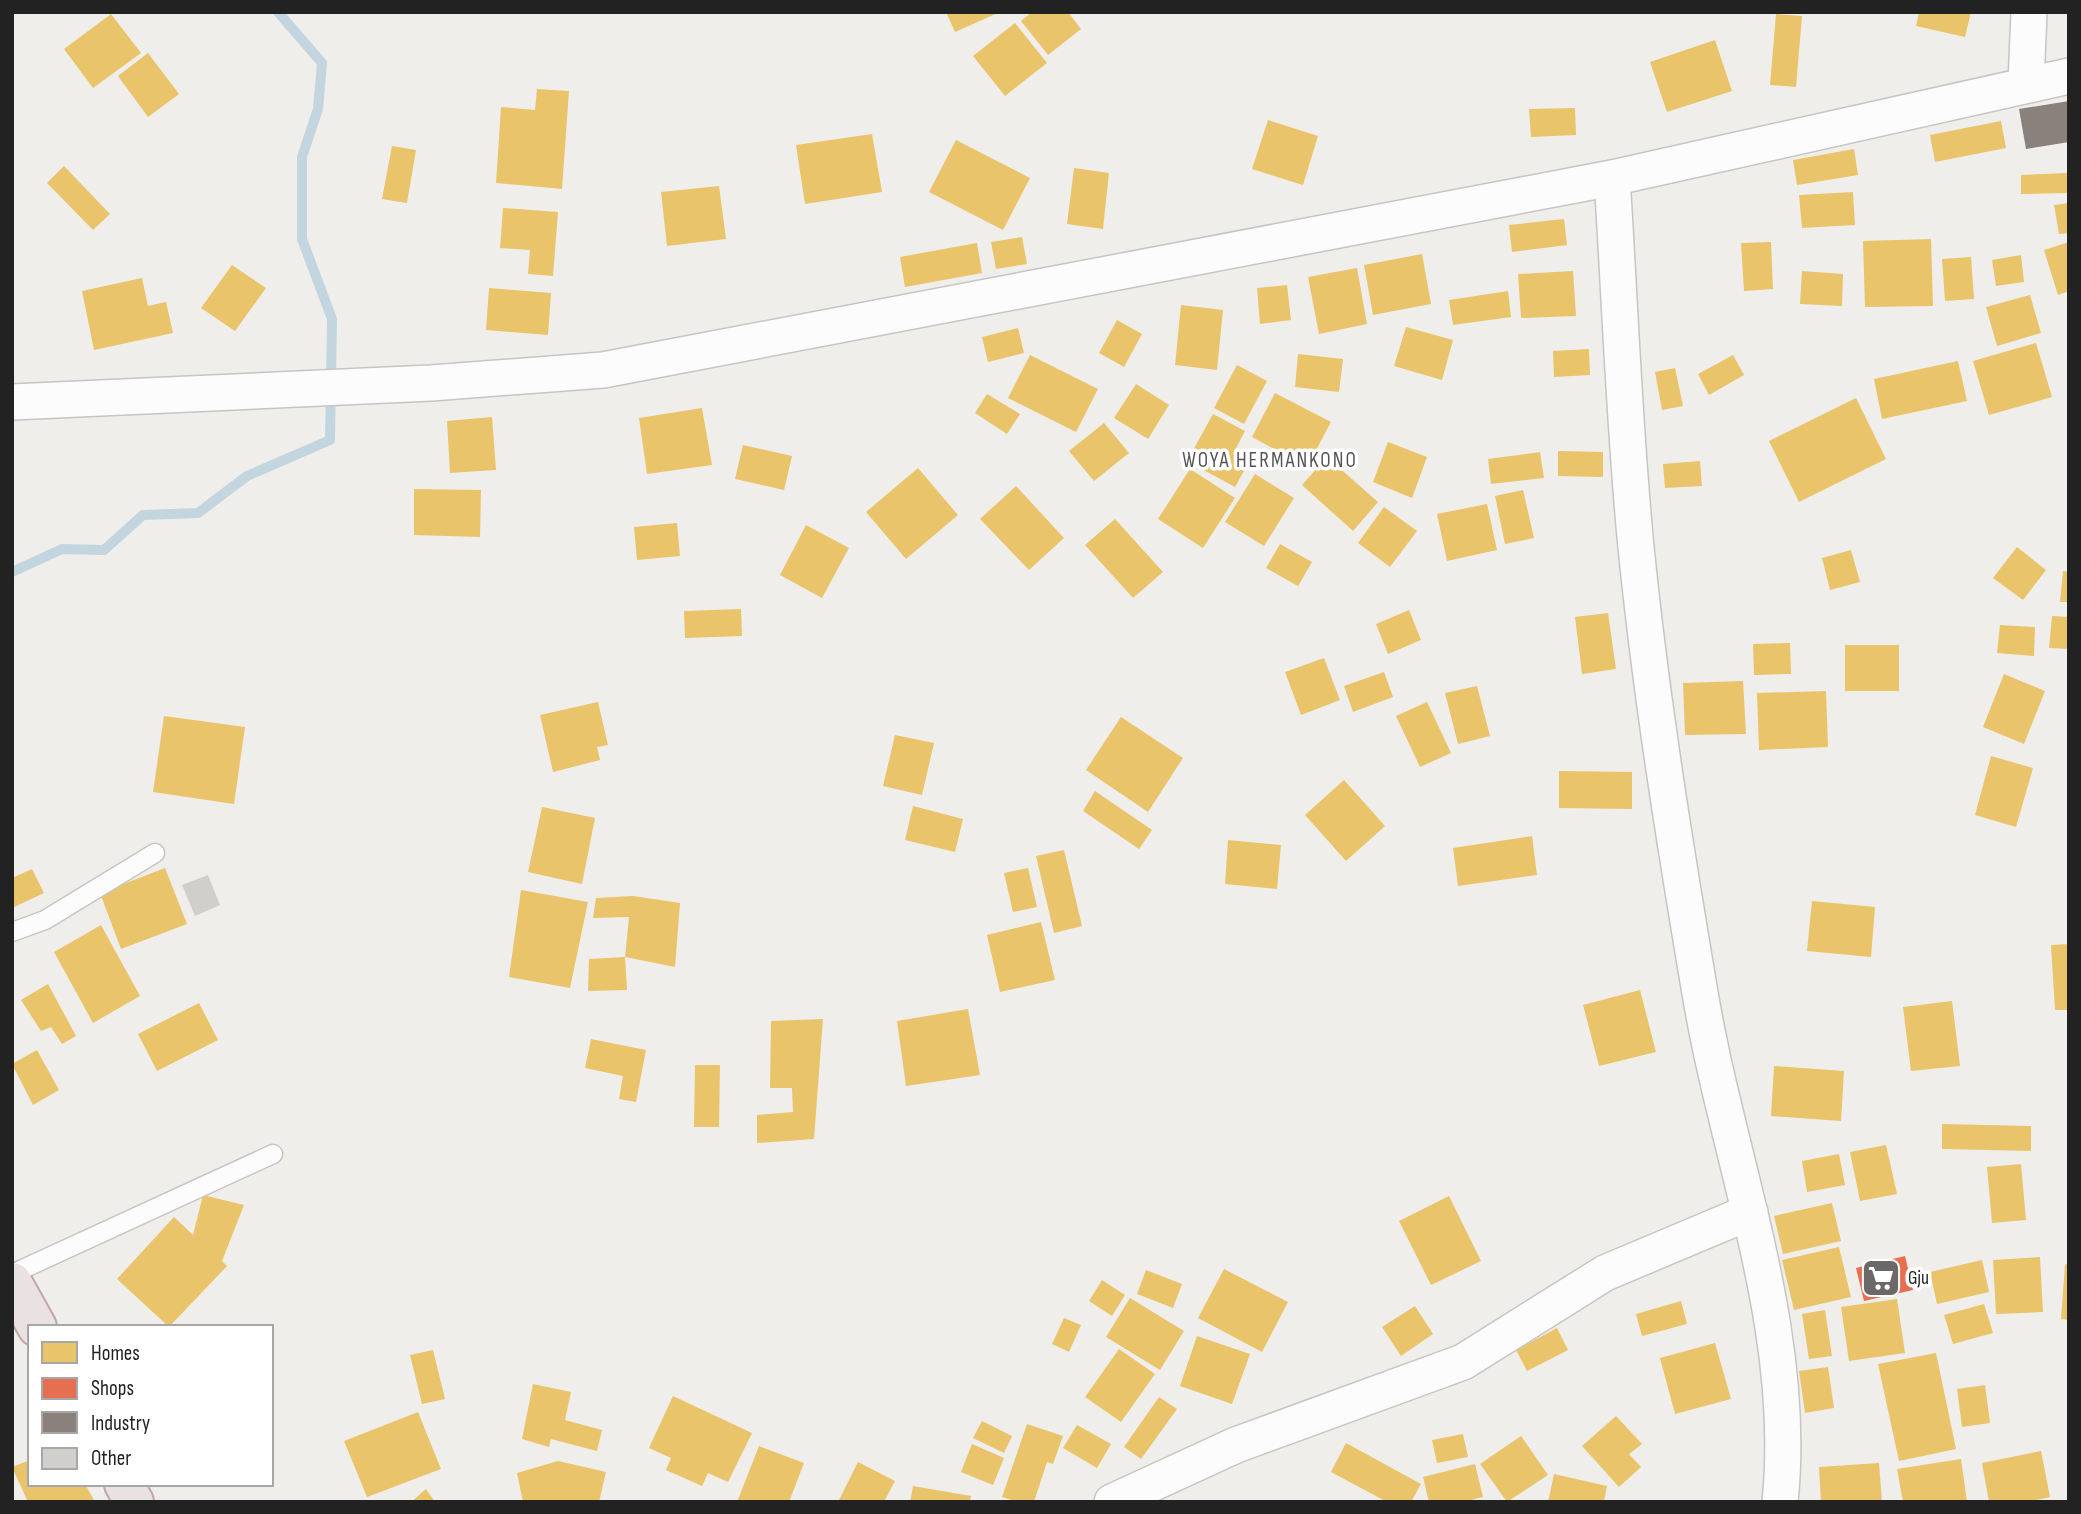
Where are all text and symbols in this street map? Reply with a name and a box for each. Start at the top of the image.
district label: WOYA HERMANKONO [1182,448,1358,473]
supermarket icon: Gju [1860,1257,1902,1299]
place label: Gju [1908,1267,1929,1290]
legend [28,1325,273,1486]
text: Homes [91,1341,140,1366]
text: Shops [91,1376,134,1401]
text: Industry [91,1411,150,1436]
text: Other [91,1446,131,1471]

